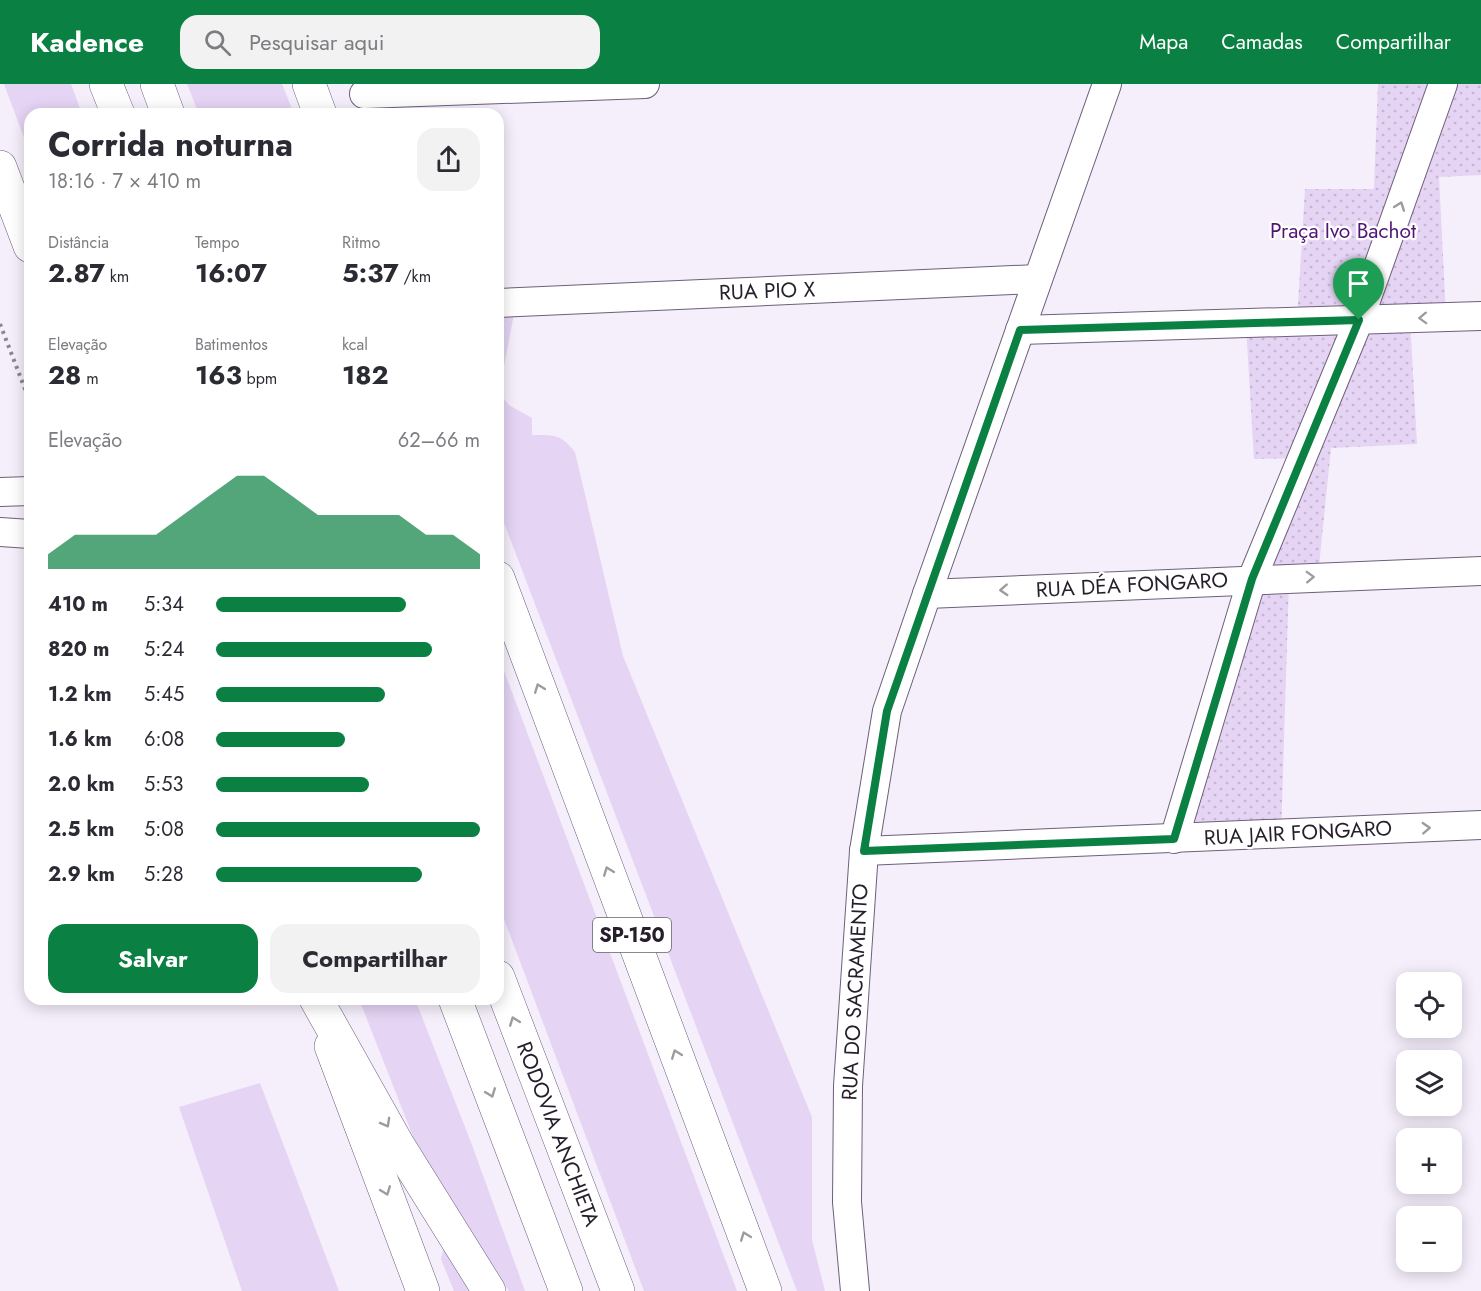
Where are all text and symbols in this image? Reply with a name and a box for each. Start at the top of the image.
search box [180,15,600,69]
text: Kadence [30,22,144,63]
icon: search [201,26,234,59]
text: Pesquisar aqui [249,26,384,58]
text: Mapa [1139,27,1188,57]
text: Camadas [1221,27,1303,57]
text: Compartilhar [1336,27,1451,57]
text: Corrida noturna [48,121,293,168]
button: share [417,128,480,191]
text: 18:16 · 7 × 410 m [48,167,201,196]
one-way arrow [1392,201,1405,212]
park label: Praça Ivo Bachot [1270,216,1416,246]
text: Distância [48,231,109,254]
text: Tempo [195,231,239,254]
text: Ritmo [342,231,380,254]
text: 2.87 [48,254,105,292]
text: 16:07 [195,254,267,292]
text: 5:37 [342,254,399,292]
pin [1333,258,1384,320]
text: km [105,265,129,288]
text: /km [399,265,431,288]
icon: arrive [1342,267,1375,300]
street label: RUA PIO X [718,274,816,308]
one-way arrow [1418,311,1427,324]
text: Elevação [48,333,107,356]
text: Batimentos [195,333,268,356]
text: kcal [342,333,368,356]
text: 28 [48,356,81,394]
text: 163 [195,356,242,394]
text: 182 [342,356,389,394]
text: m [81,367,99,390]
text: bpm [242,367,277,390]
text: Elevação [48,426,122,455]
text: 62–66 m [398,426,480,455]
street label: RUA DÉA FONGARO [1035,565,1229,605]
one-way arrow [1306,571,1315,584]
one-way arrow [1000,584,1009,597]
text: 410 m [48,590,108,619]
text: 5:34 [144,590,184,619]
text: 820 m [48,635,109,664]
text: 5:24 [144,635,184,664]
text: 1.2 km [48,680,112,709]
text: 5:45 [144,680,184,709]
one-way arrow [534,684,547,694]
text: 1.6 km [48,725,112,754]
text: 6:08 [144,725,184,754]
text: 2.0 km [48,770,115,799]
text: 5:53 [144,770,183,799]
street label: RUA JAIR FONGARO [1203,813,1393,853]
text: 2.5 km [48,815,114,844]
text: 5:08 [144,815,184,844]
one-way arrow [1421,821,1430,834]
text: 2.9 km [48,860,115,889]
text: 5:28 [144,860,184,889]
one-way arrow [603,866,615,877]
street label: RUA DO SACRAMENTO [834,883,876,1101]
road number: SP-150 [593,918,671,952]
button: Salvar [48,924,258,993]
button: Compartilhar [270,924,480,993]
map controls [1396,972,1462,1272]
button: locate [1396,972,1462,1038]
one-way arrow [509,1016,522,1026]
street label: RODOVIA ANCHIETA [509,1037,607,1231]
one-way arrow [671,1049,684,1059]
button: layers [1396,1050,1462,1116]
one-way arrow [483,1087,496,1098]
one-way arrow [378,1117,390,1127]
button: + [1396,1128,1462,1194]
one-way arrow [378,1185,391,1196]
button: − [1396,1206,1462,1272]
one-way arrow [740,1231,752,1242]

